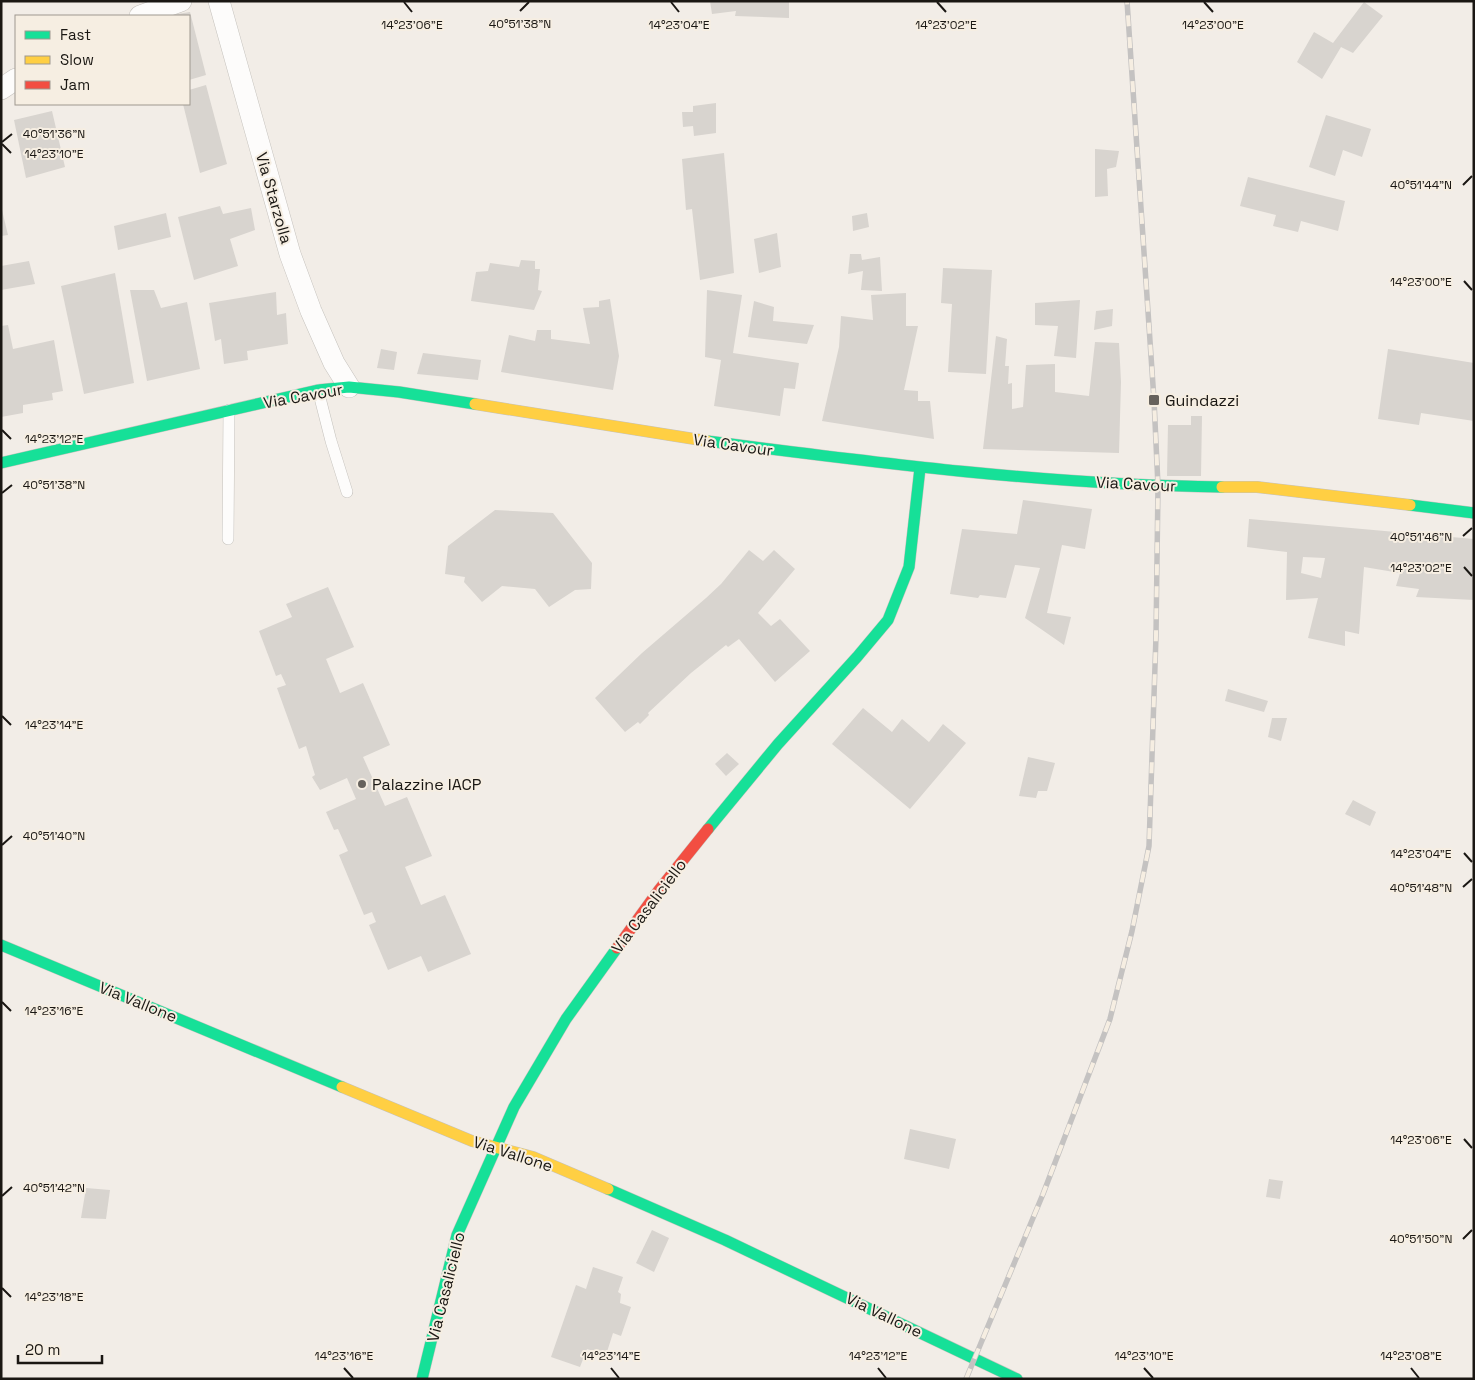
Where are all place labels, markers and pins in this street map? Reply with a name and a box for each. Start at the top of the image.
place label: Guindazzi [1165,390,1239,411]
marker: Guindazzi [1147,393,1161,407]
place label: Palazzine IACP [372,774,482,795]
marker: Palazzine IACP [356,778,368,790]

